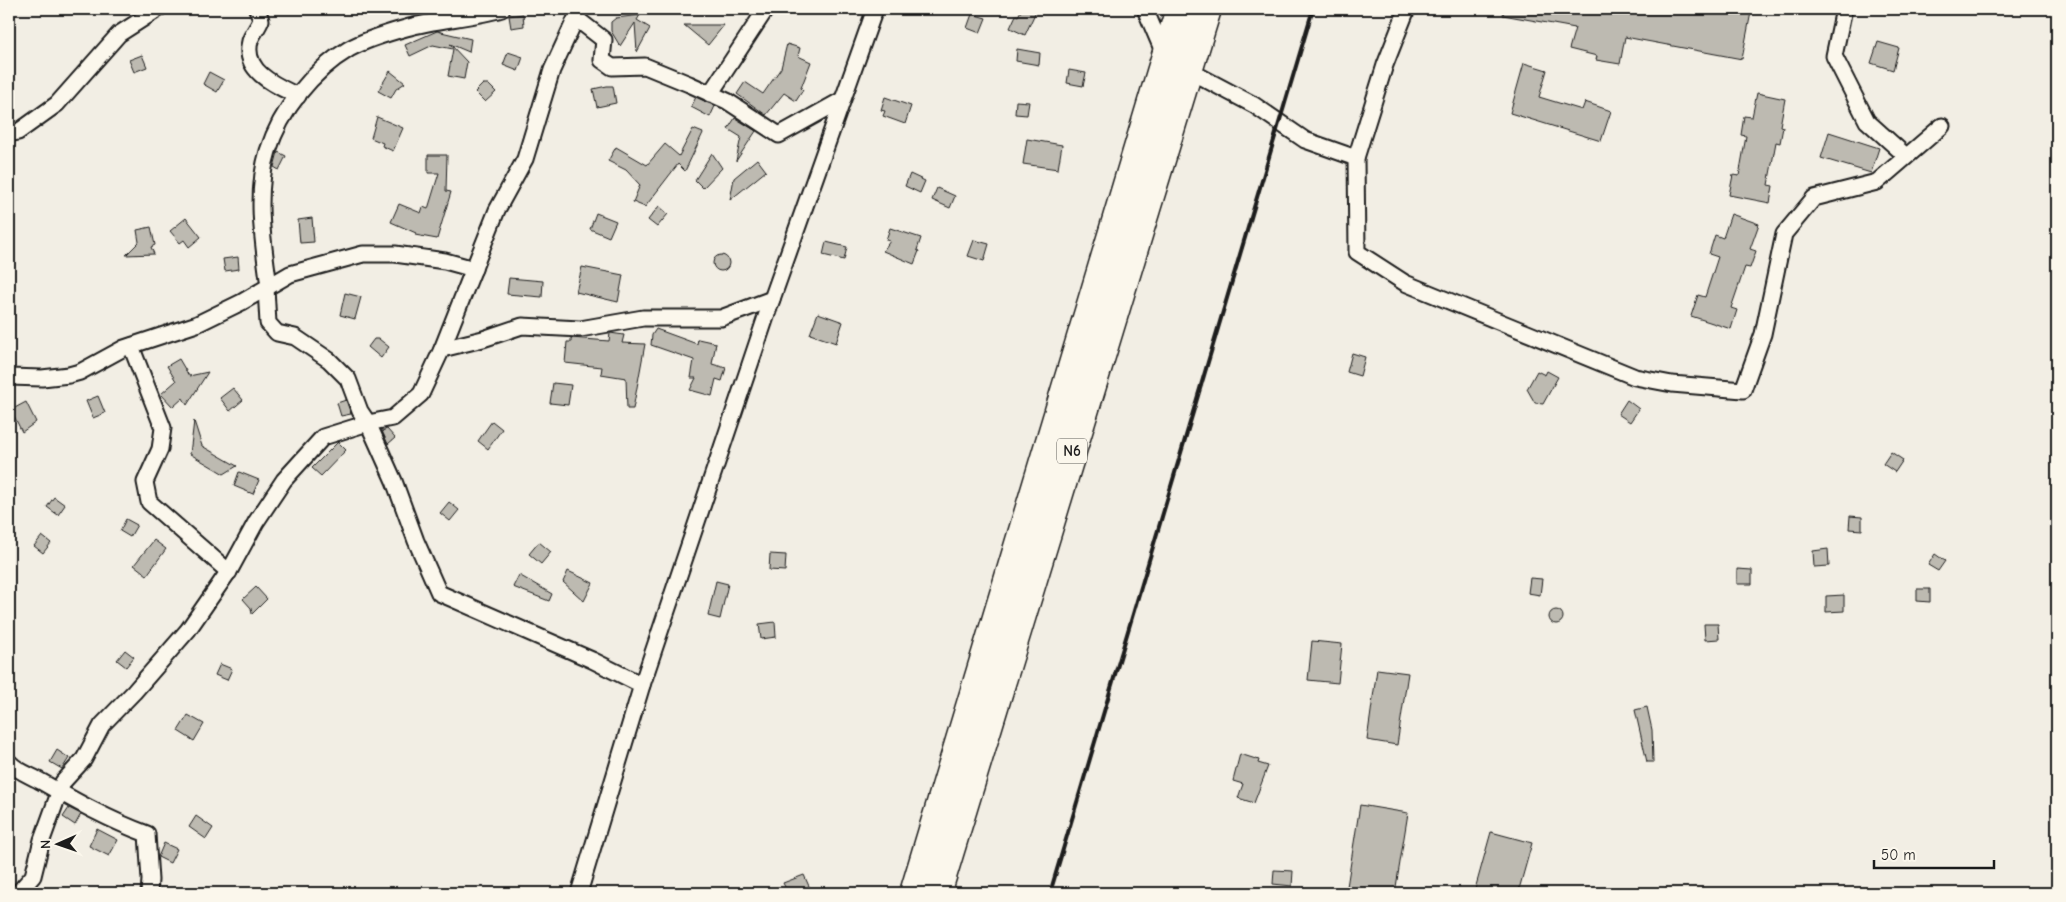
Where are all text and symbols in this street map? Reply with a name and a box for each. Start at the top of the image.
road number: N6 [1057,438,1087,464]
north arrow [32,820,82,870]
scale bar [1874,837,1994,869]
text: N [37,840,54,849]
text: 50 m [1881,846,1916,864]

